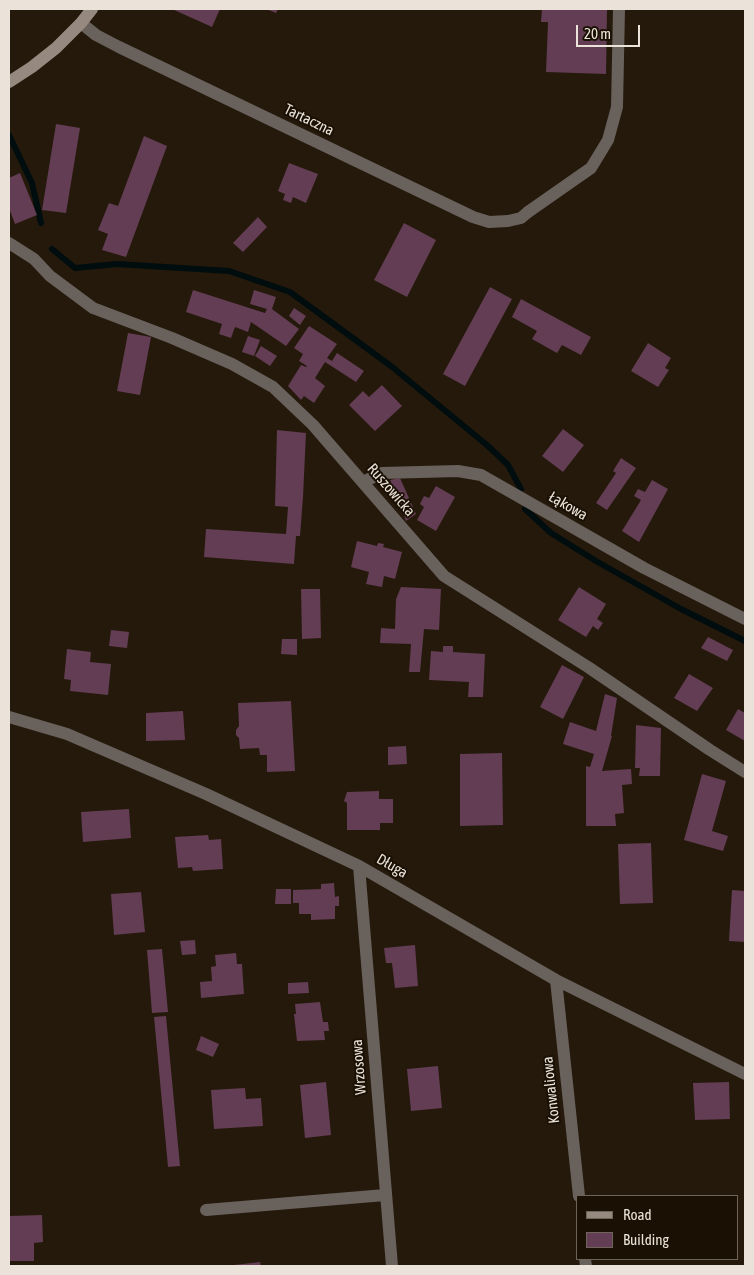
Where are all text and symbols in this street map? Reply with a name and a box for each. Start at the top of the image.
scale bar [579,15,643,47]
text: 20 m [584,25,611,42]
street label: Tartaczna [281,100,337,140]
street label: Ruszowicka [363,460,419,520]
street label: Łąkowa [545,488,591,524]
street label: Długa [373,850,411,882]
street label: Wrzosowa [348,1039,370,1095]
street label: Konwaliowa [539,1056,563,1124]
legend [576,1195,739,1260]
text: Road [623,1206,652,1223]
text: Building [623,1231,669,1248]

